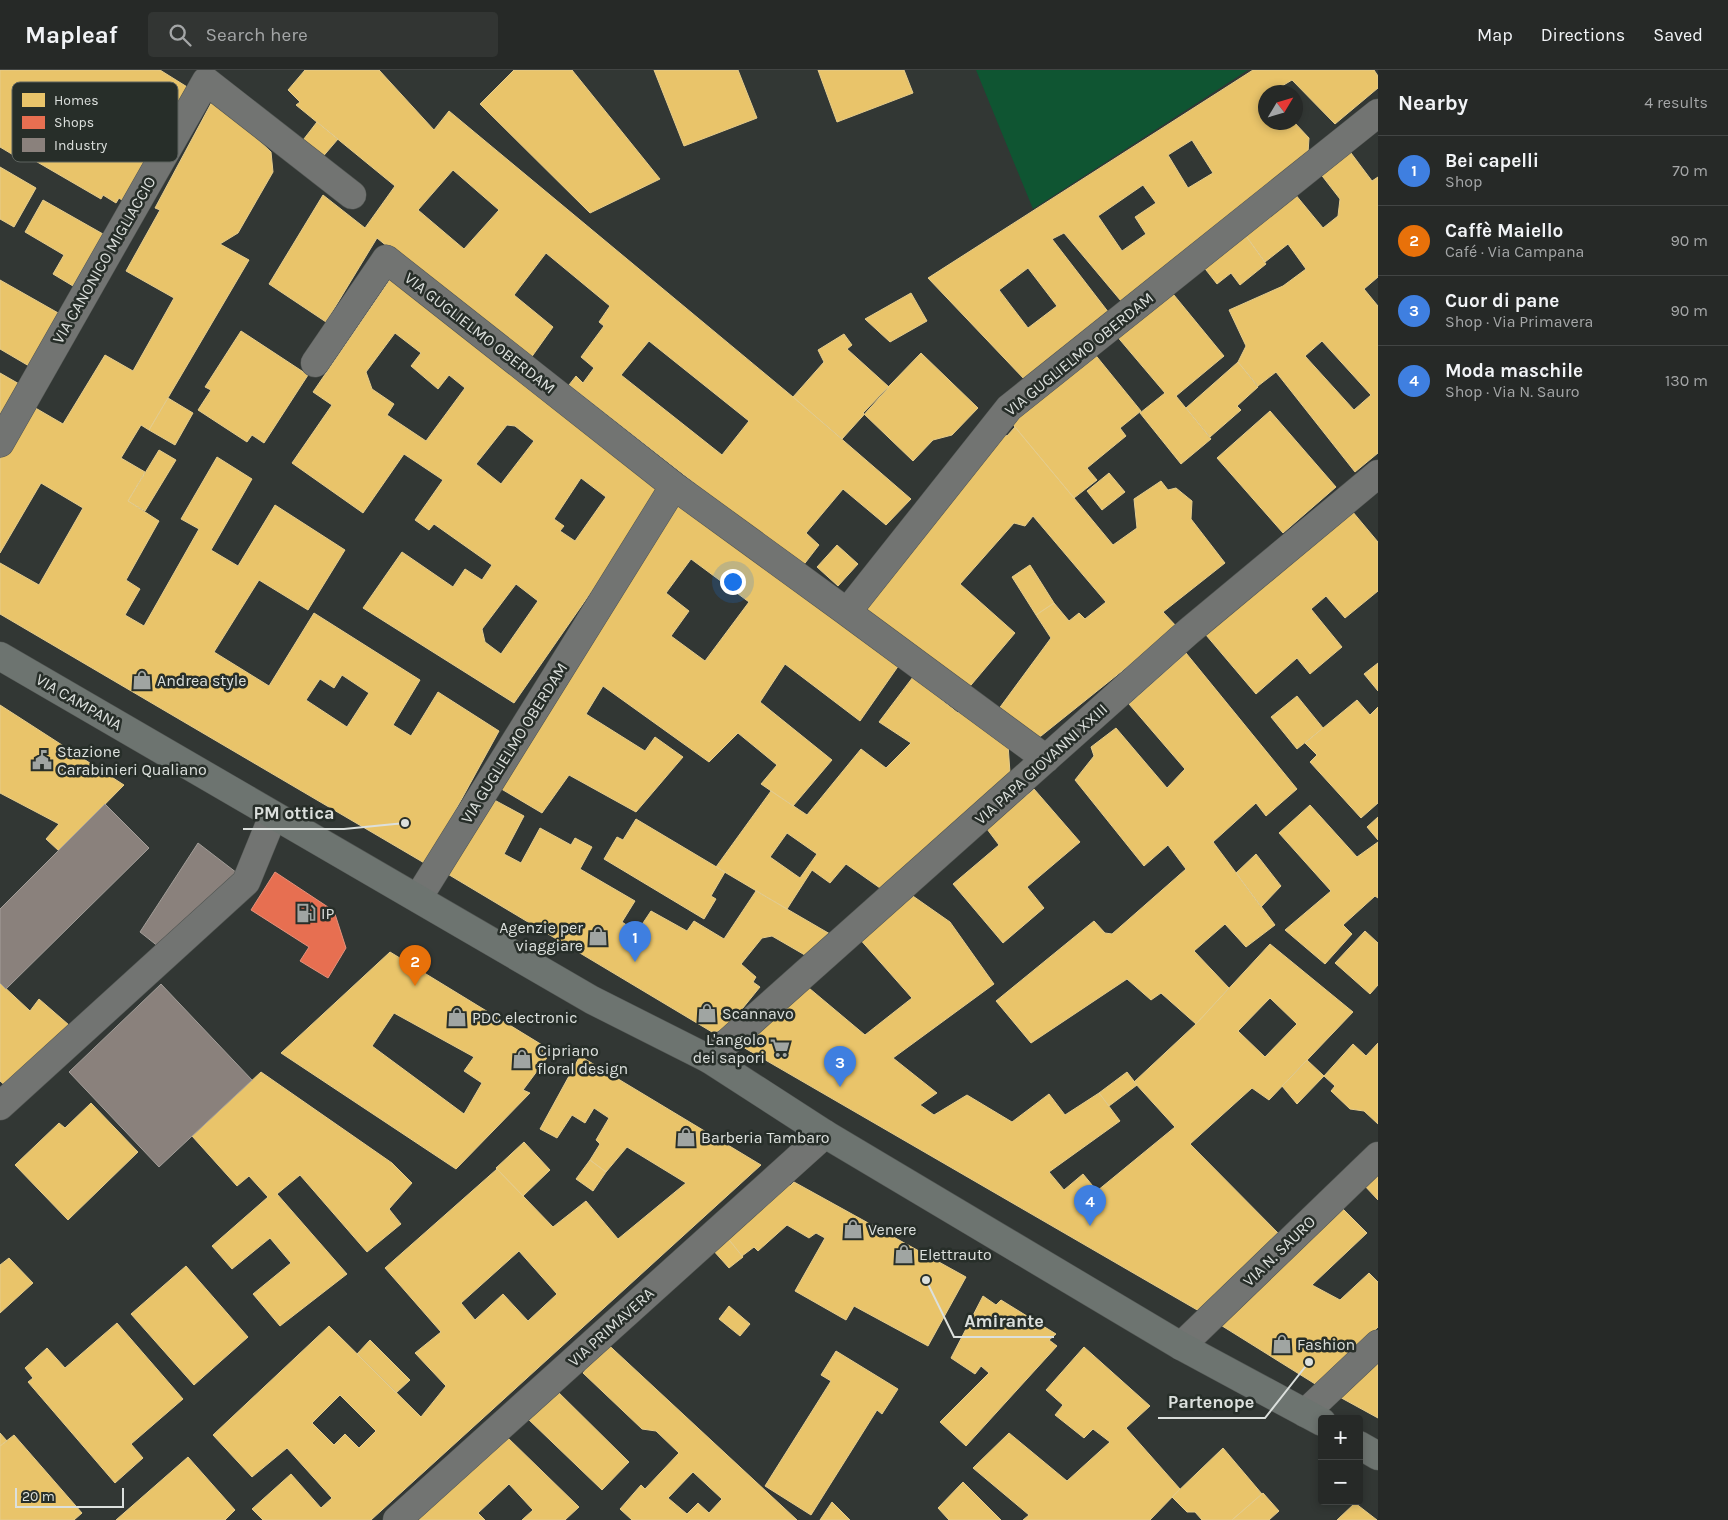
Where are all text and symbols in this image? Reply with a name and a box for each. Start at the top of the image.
search box [148,12,498,57]
text: Mapleaf [25,21,118,49]
icon: search [166,21,194,49]
text: Search here [206,24,308,46]
text: Map [1477,24,1513,46]
text: Directions [1541,24,1625,46]
text: Saved [1653,24,1703,46]
legend [12,82,178,162]
north arrow [1258,85,1303,130]
text: Nearby [1398,91,1468,115]
text: Homes [54,92,99,109]
text: 4 results [1644,93,1708,112]
text: Shops [54,114,94,131]
text: Industry [54,137,108,154]
text: Bei capelli [1445,150,1539,172]
text: 1 [1411,161,1417,180]
text: 70 m [1672,161,1708,180]
text: Shop [1445,172,1482,191]
street label: VIA CANONICO MIGLIACCIO [48,173,160,347]
text: Caffè Maiello [1445,220,1563,242]
text: 2 [1409,231,1419,250]
text: 90 m [1670,231,1708,250]
text: Café · Via Campana [1445,242,1584,261]
street label: VIA GUGLIELMO OBERDAM [401,268,559,398]
street label: VIA GUGLIELMO OBERDAM [1001,288,1157,420]
text: Cuor di pane [1445,290,1559,312]
text: 3 [1409,301,1419,320]
text: 90 m [1670,301,1708,320]
text: Shop · Via Primavera [1445,312,1593,331]
text: Moda maschile [1445,360,1583,382]
text: 4 [1409,371,1419,390]
text: 130 m [1665,371,1708,390]
text: Shop · Via N. Sauro [1445,382,1580,401]
your location [720,569,746,595]
street label: VIA GUGLIELMO OBERDAM [457,659,571,827]
shop icon: Andrea style [131,669,153,691]
street label: VIA CAMPANA [32,670,126,734]
place label: Andrea style [157,671,247,690]
street label: VIA PAPA GIOVANNI XXIII [971,699,1111,829]
place label: Stazione Carabinieri Qualiano [57,742,207,779]
public building icon: Stazione Carabinieri Qualiano [31,749,53,771]
callout: PM ottica [243,796,344,829]
text: PM ottica [253,802,335,824]
fuel station icon: IP [295,902,317,924]
place label: IP [321,904,334,923]
place label: Agenzie per viaggiare [499,918,583,955]
pin: 1 [619,921,651,962]
shop icon: Agenzie per viaggiare [587,925,609,947]
pin: 2 [399,945,431,986]
shop icon: Scannavo [696,1002,718,1024]
place label: Scannavo [722,1004,794,1023]
shop icon: PDC electronic [446,1006,468,1028]
place label: PDC electronic [472,1008,577,1027]
place label: L'angolo dei sapori [693,1030,765,1067]
supermarket icon: L'angolo dei sapori [769,1037,791,1059]
place label: Cipriano floral design [537,1041,628,1078]
pin: 3 [824,1046,856,1087]
shop icon: Cipriano floral design [511,1048,533,1070]
shop icon: Barberia Tambaro [675,1126,697,1148]
place label: Barberia Tambaro [701,1128,830,1147]
pin: 4 [1074,1185,1106,1226]
street label: VIA N. SAURO [1239,1212,1319,1290]
shop icon: Venere [842,1218,864,1240]
place label: Venere [868,1220,917,1239]
shop icon: Elettrauto [893,1243,915,1265]
place label: Elettrauto [919,1245,992,1264]
street label: VIA PRIMAVERA [564,1284,658,1370]
callout: Amirante [954,1304,1054,1337]
text: Amirante [964,1310,1044,1332]
shop icon: Fashion [1271,1333,1293,1355]
place label: Fashion [1297,1335,1355,1354]
callout: Partenope [1158,1385,1265,1418]
text: Partenope [1168,1391,1254,1413]
map controls [1318,1415,1363,1505]
button: + [1318,1415,1363,1460]
button: − [1318,1460,1363,1505]
scale bar [15,1485,124,1508]
text: 20 m [22,1488,55,1505]

